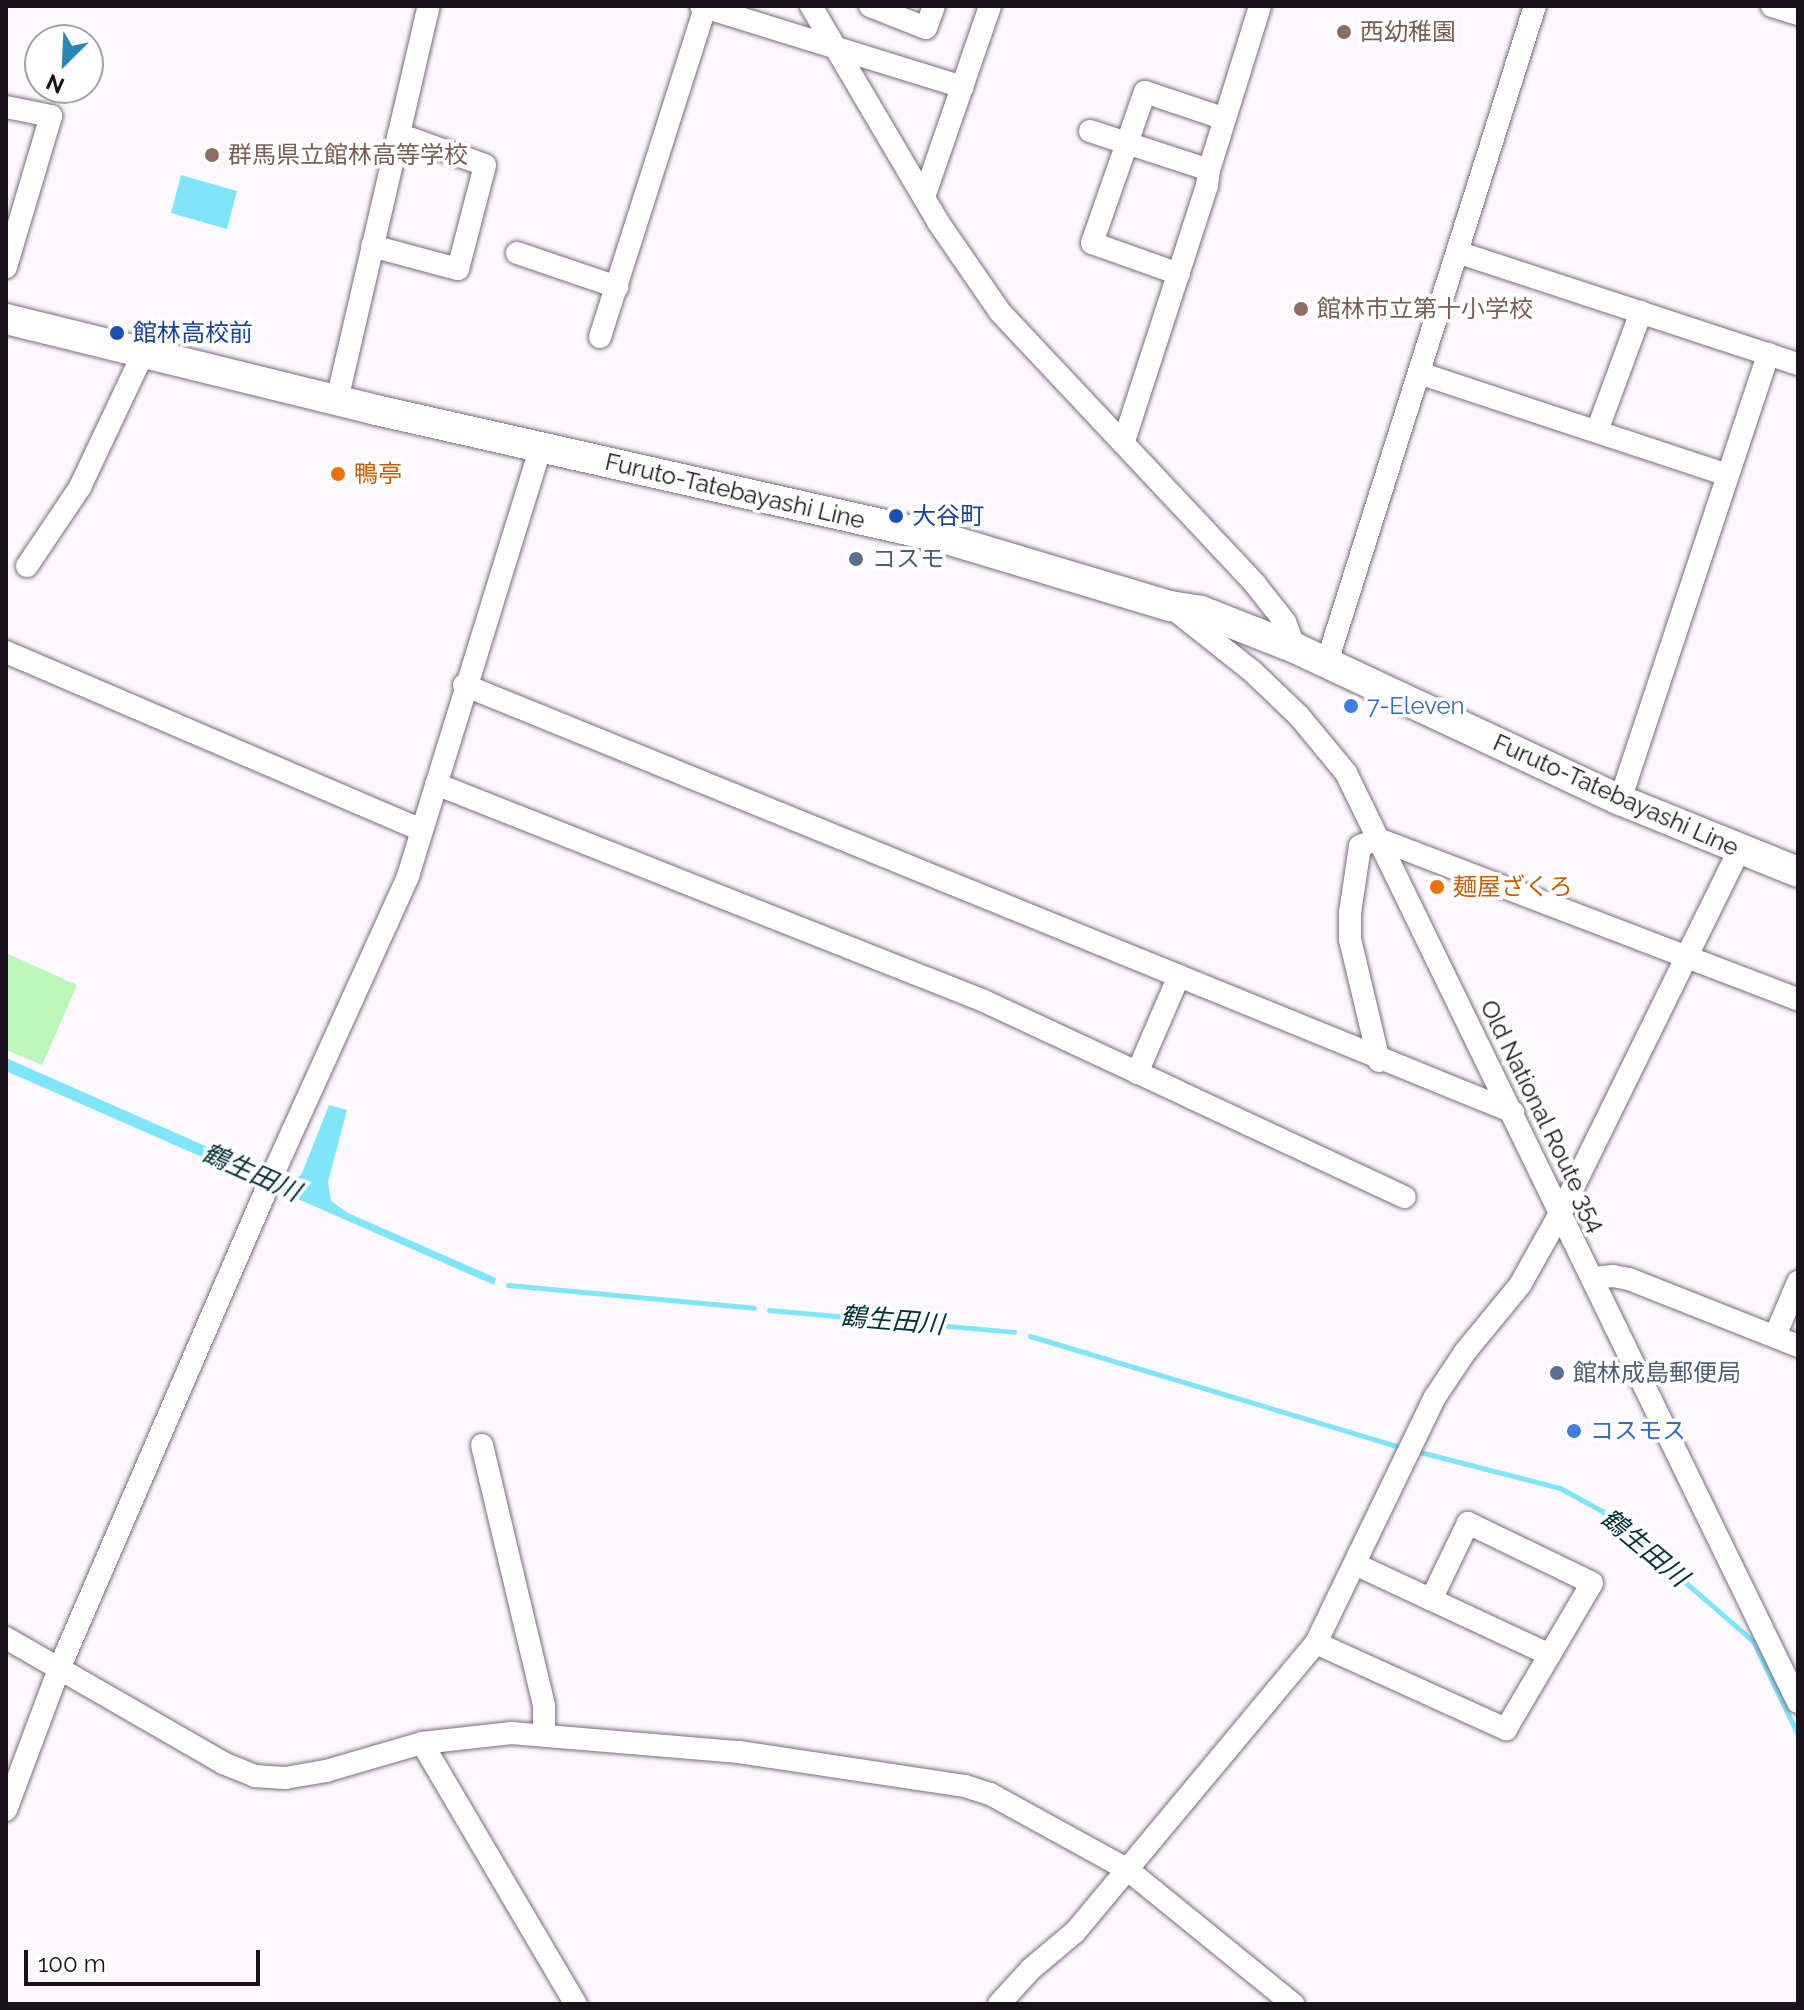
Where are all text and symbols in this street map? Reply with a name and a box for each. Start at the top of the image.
place label: 西幼稚園 [1360,18,1456,46]
marker: 西幼稚園 [1335,23,1353,41]
north arrow [24,24,104,104]
text: N [42,69,68,99]
place label: 群馬県立館林高等学校 [228,141,468,169]
marker: 群馬県立館林高等学校 [203,146,221,164]
place label: 館林市立第十小学校 [1317,295,1533,323]
marker: 館林市立第十小学校 [1292,300,1310,318]
place label: 館林高校前 [133,319,253,347]
marker: 館林高校前 [108,324,126,342]
street label: Furuto-Tatebayashi Line [602,447,868,535]
place label: 鴨亭 [354,460,402,488]
marker: 鴨亭 [329,465,347,483]
place label: 大谷町 [912,502,984,530]
marker: 大谷町 [887,507,905,525]
place label: コスモ [872,545,944,573]
marker: コスモ [847,550,865,568]
place label: 7-Eleven [1367,692,1465,720]
marker: 7-Eleven [1342,697,1360,715]
street label: Furuto-Tatebayashi Line [1489,728,1743,862]
place label: 麺屋ざくろ [1453,873,1573,901]
marker: 麺屋ざくろ [1428,878,1446,896]
street label: Old National Route 354 [1474,995,1612,1237]
water label: 鶴生田川 [197,1138,305,1208]
water label: 鶴生田川 [839,1301,945,1341]
place label: 館林成島郵便局 [1573,1359,1741,1387]
marker: 館林成島郵便局 [1548,1364,1566,1382]
place label: コスモス [1590,1417,1686,1445]
marker: コスモス [1565,1422,1583,1440]
water label: 鶴生田川 [1594,1503,1694,1593]
scale bar [28,1934,264,1984]
text: 100 m [38,1949,106,1978]

